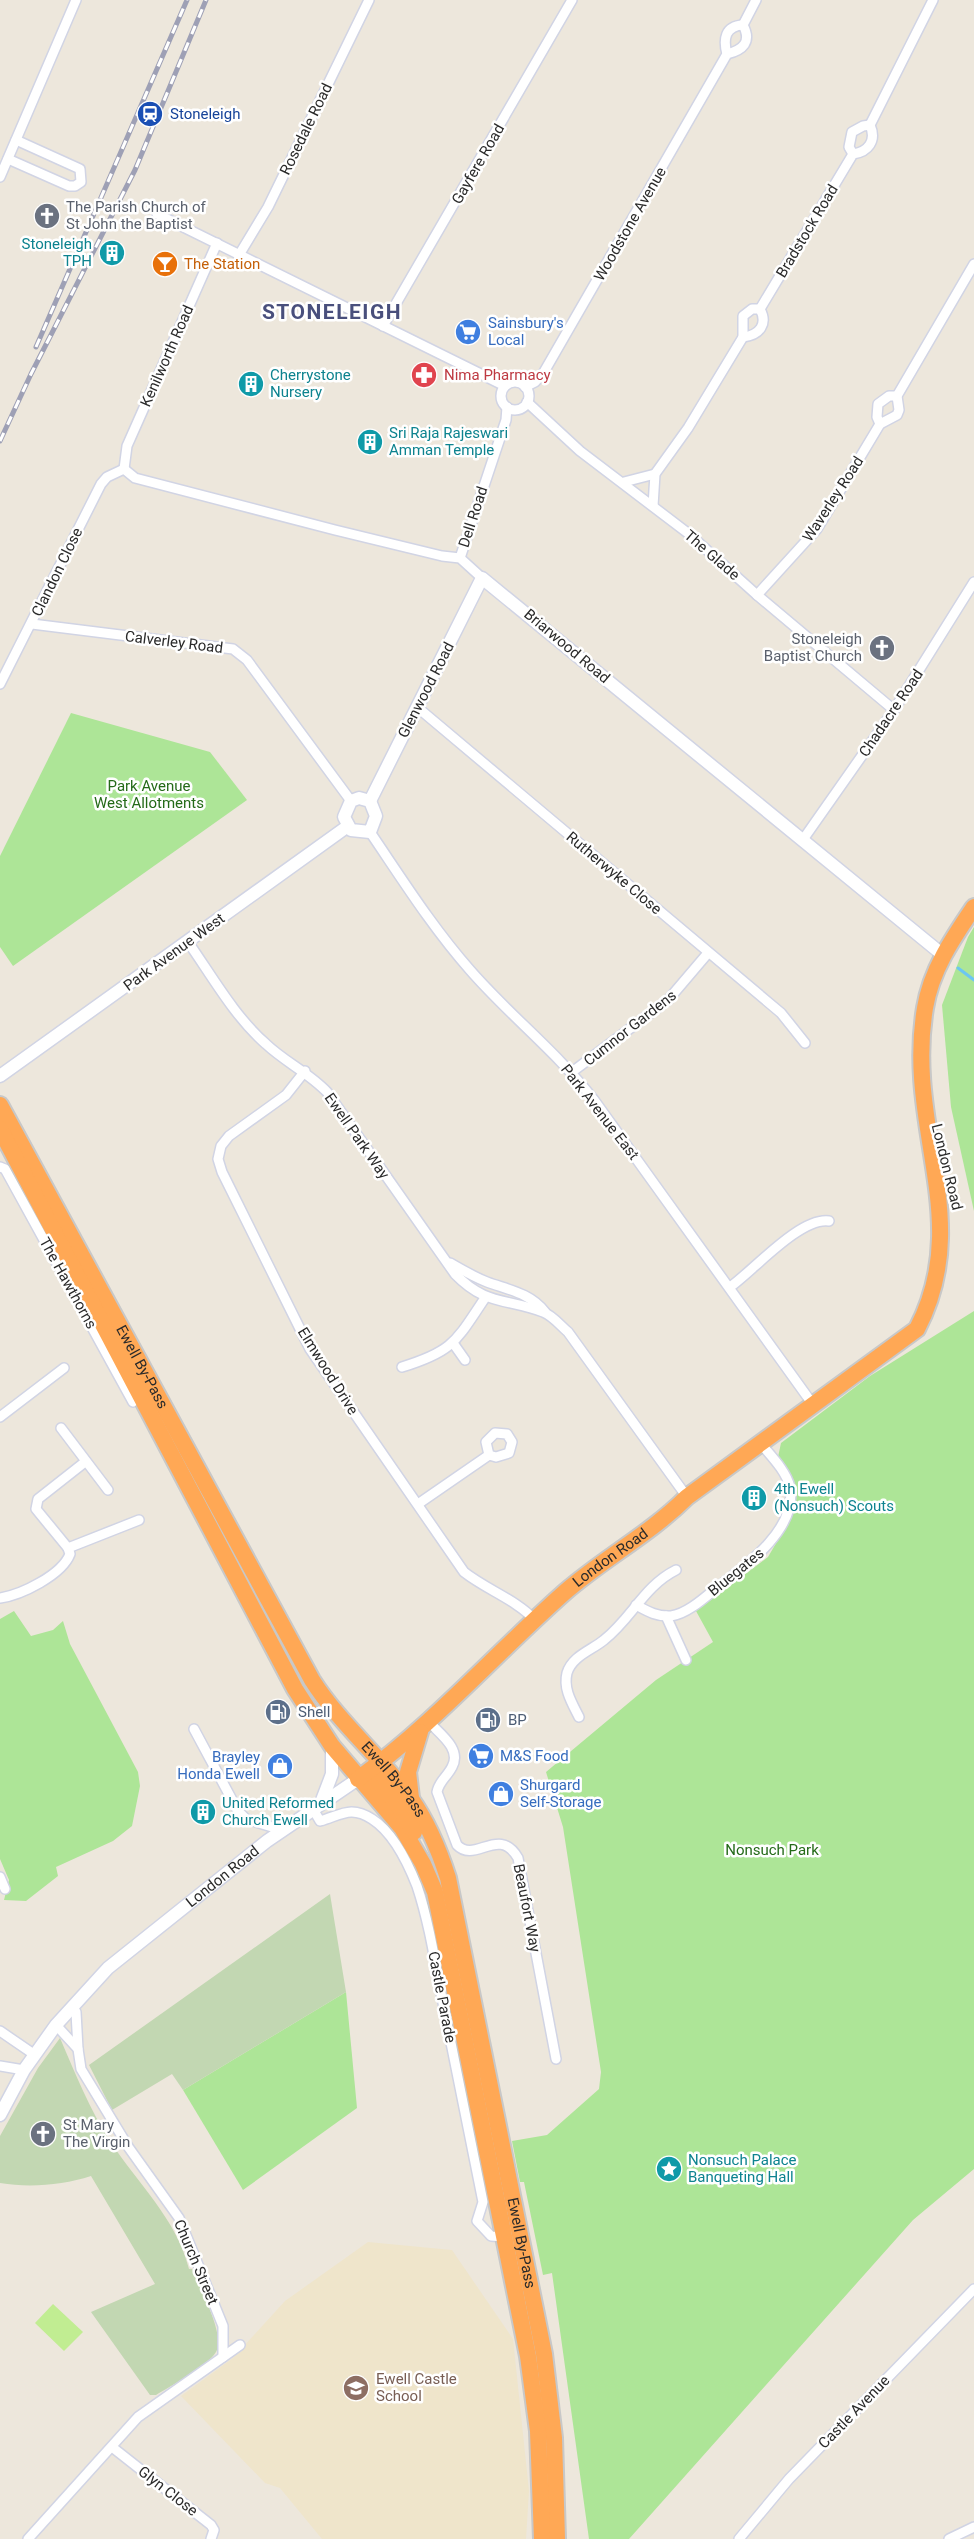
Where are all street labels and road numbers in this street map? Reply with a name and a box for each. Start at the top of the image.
street label: Rosedale Road [276,80,336,178]
street label: Gayfere Road [448,121,508,207]
street label: Woodstone Avenue [590,164,670,284]
street label: Bradstock Road [772,181,842,281]
street label: Kenilworth Road [137,302,197,410]
street label: Waverley Road [799,453,867,545]
street label: Dell Road [455,484,491,550]
street label: Clandon Close [28,525,86,619]
street label: The Glade [681,526,743,584]
street label: Briarwood Road [520,605,614,687]
street label: Calverley Road [124,627,224,657]
street label: Glenwood Road [394,639,458,741]
street label: Chadacre Road [855,666,927,760]
street label: Rutherwyke Close [563,828,665,918]
street label: Park Avenue West [120,909,228,995]
street label: Cumnor Gardens [580,986,680,1070]
street label: Park Avenue East [557,1061,643,1163]
street label: Ewell Park Way [321,1090,393,1182]
street label: London Road [928,1122,966,1212]
street label: The Hawthorns [35,1234,101,1332]
street label: Ewell By-Pass [112,1322,172,1412]
street label: Elmwood Drive [294,1324,362,1418]
street label: London Road [569,1524,651,1591]
street label: Bluegates [705,1544,767,1600]
street label: Ewell By-Pass [358,1738,430,1821]
street label: London Road [182,1842,263,1911]
street label: Beaufort Way [510,1862,544,1954]
street label: Castle Parade [424,1950,460,2044]
street label: Ewell By-Pass [504,2196,540,2290]
street label: Church Street [170,2217,222,2307]
street label: Castle Avenue [815,2372,893,2452]
street label: Glyn Close [135,2462,201,2520]

